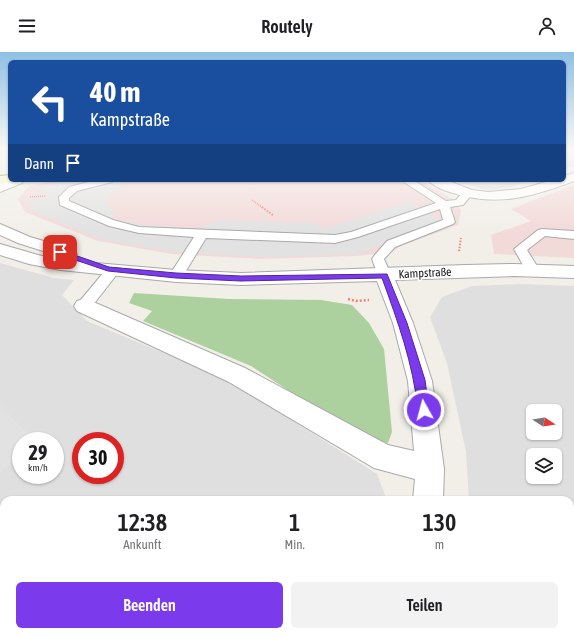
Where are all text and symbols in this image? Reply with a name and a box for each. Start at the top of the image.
icon: menu [16,15,38,37]
icon: person [536,15,558,37]
text: Routely [261,16,313,37]
icon: left [24,76,76,128]
text: 40 m [90,76,140,108]
text: Kampstraße [90,109,170,130]
icon: arrive [62,152,84,174]
text: Dann [24,155,54,172]
pin [43,235,77,269]
icon: arrive [49,241,71,263]
street label: Kampstraße [398,265,452,281]
position arrow [403,389,445,431]
north arrow [526,404,562,440]
map controls [526,404,562,484]
speed limit sign: 30 [72,432,124,484]
text: 29 [29,441,47,464]
button: layers [526,448,562,484]
text: km/h [28,462,48,473]
text: 12:38 [118,509,167,536]
text: 1 [289,509,300,536]
text: 130 [423,509,456,536]
text: Ankunft [123,537,161,552]
text: Min. [285,537,305,552]
text: m [435,537,444,552]
button: Beenden [16,582,283,628]
button: Teilen [291,582,558,628]

